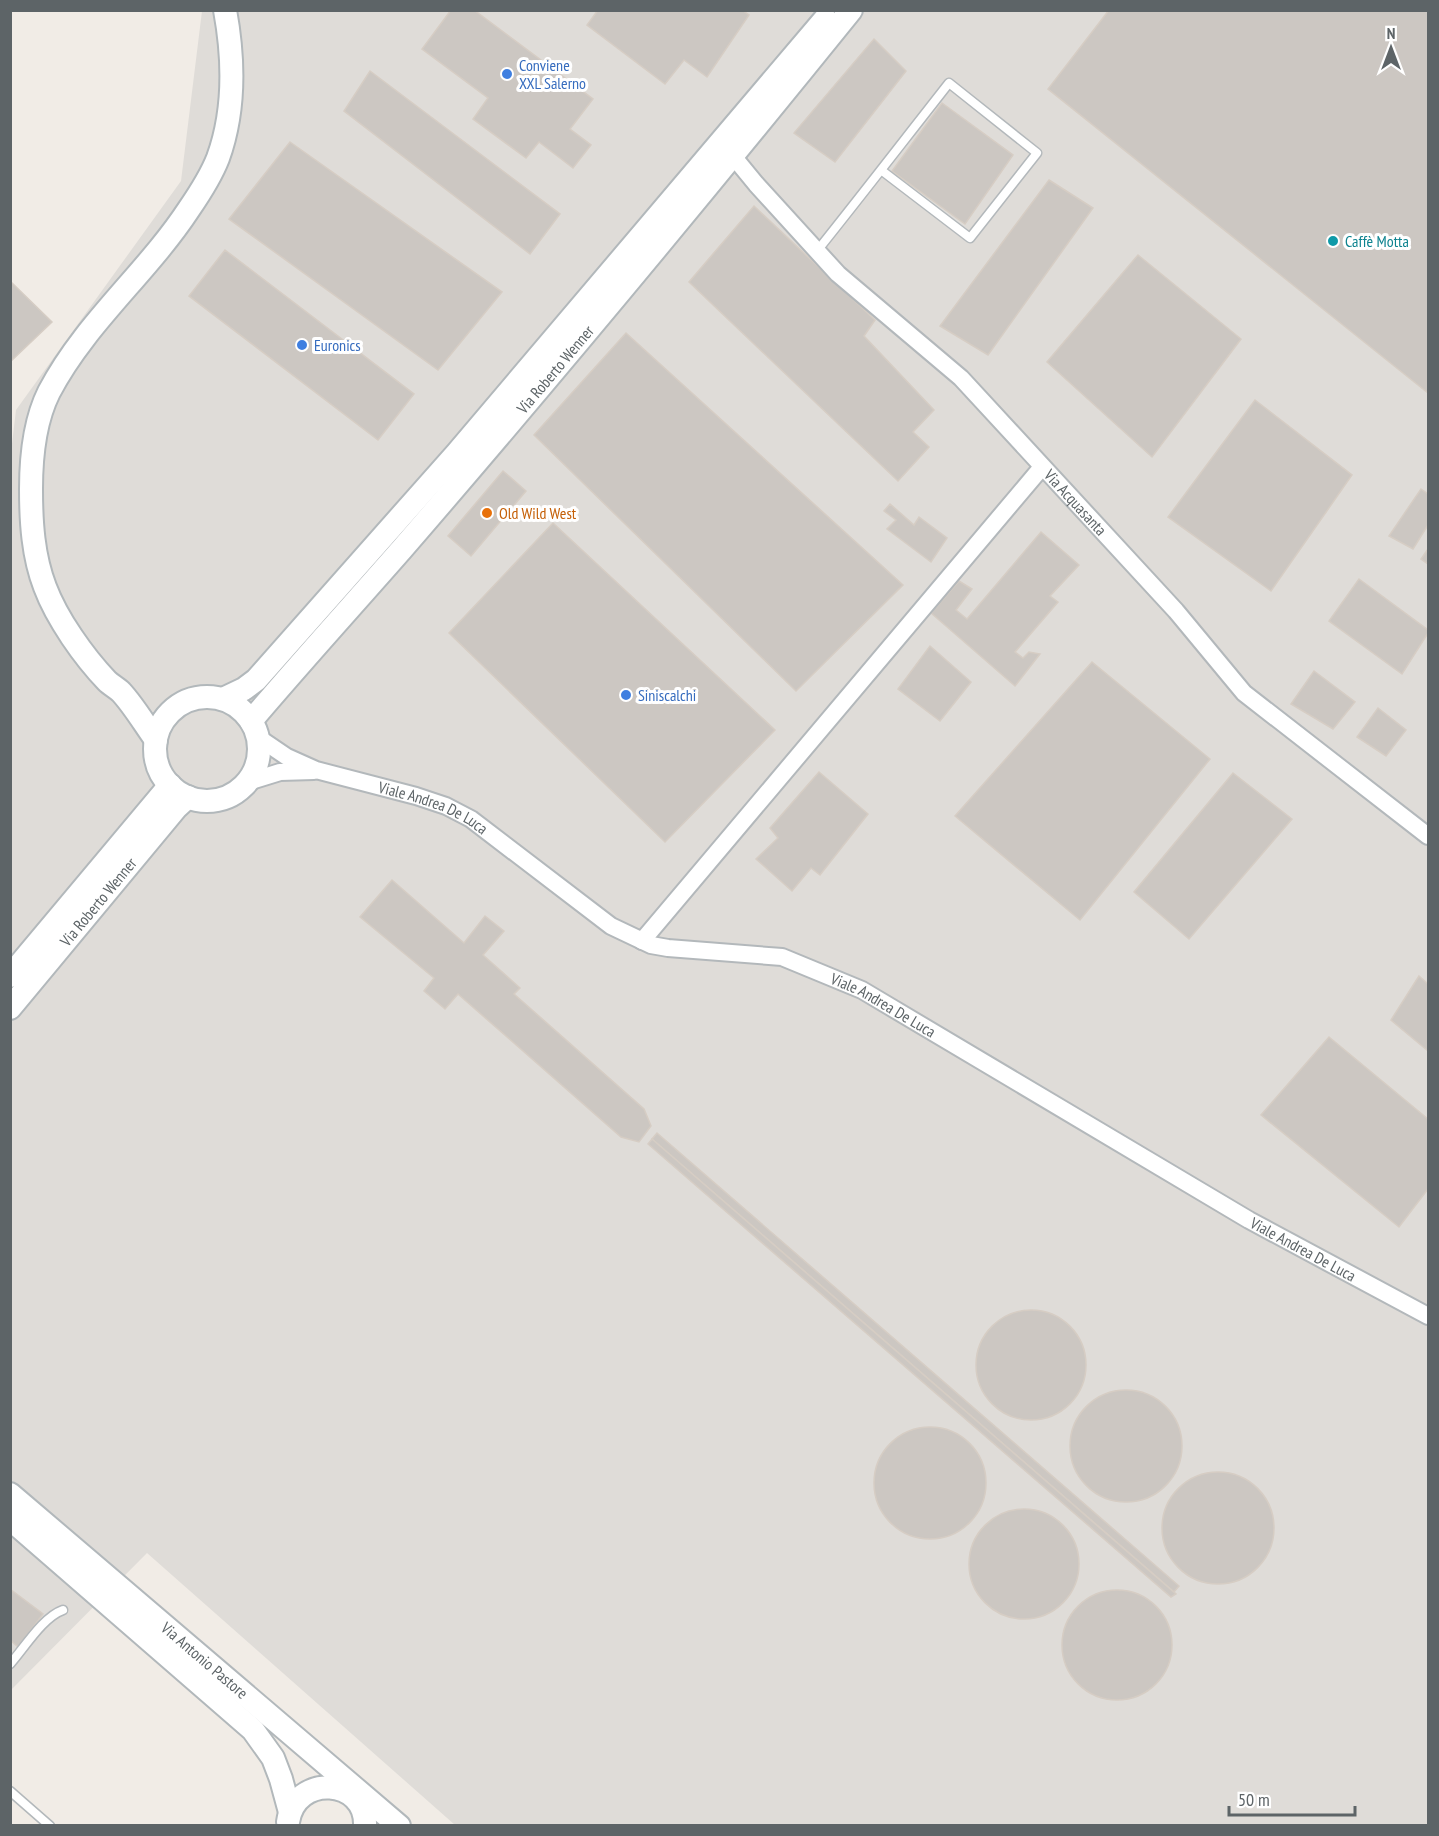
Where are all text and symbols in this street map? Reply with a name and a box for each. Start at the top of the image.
north arrow [1361,18,1421,78]
text: N [1387,23,1395,43]
place label: Conviene XXL Salerno [519,55,586,93]
marker: Conviene XXL Salerno [500,67,514,81]
place label: Caffè Motta [1345,231,1409,251]
marker: Caffè Motta [1326,234,1340,248]
street label: Via Roberto Wenner [512,321,598,418]
place label: Euronics [314,335,361,355]
marker: Euronics [295,338,309,352]
street label: Via Acquasanta [1039,464,1111,539]
place label: Old Wild West [499,503,577,523]
marker: Old Wild West [480,506,494,520]
place label: Siniscalchi [638,685,696,705]
marker: Siniscalchi [619,688,633,702]
street label: Viale Andrea De Luca [375,776,492,838]
street label: Via Roberto Wenner [55,853,141,951]
street label: Viale Andrea De Luca [827,968,939,1042]
street label: Viale Andrea De Luca [1246,1212,1359,1285]
street label: Via Antonio Pastore [156,1617,252,1703]
scale bar [1229,1779,1355,1817]
text: 50 m [1238,1788,1270,1811]

